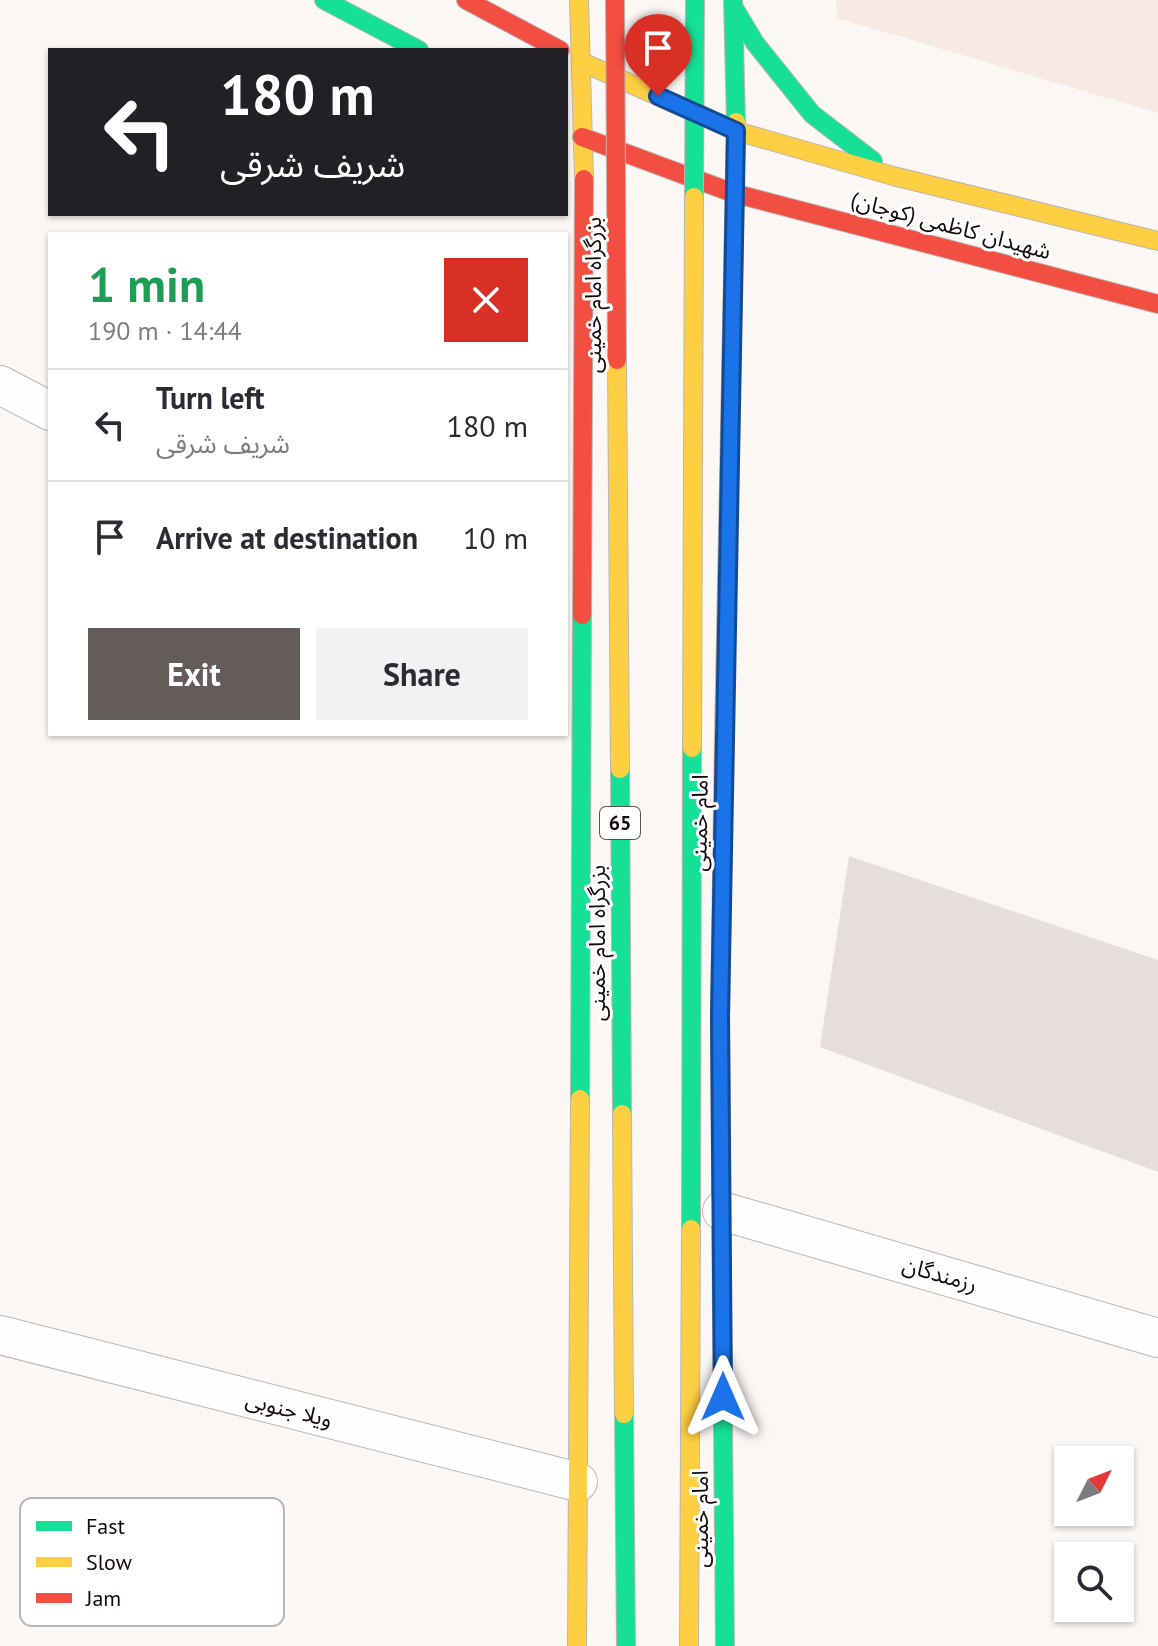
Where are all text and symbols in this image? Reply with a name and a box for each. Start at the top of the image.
pin [624,14.0,692,96]
icon: arrive [636,26,680,70]
text: 180 m [220,58,375,130]
icon: left [88,80,192,184]
text: شریف شرقی [220,140,405,187]
street label: شهیدان کاظمی (کوجان) [848,185,1054,265]
street label: بزرگراه امام خمینی [579,217,610,373]
text: 1 min [88,253,205,315]
button: close [444,258,528,342]
text: 190 m · 14:44 [88,314,242,347]
text: Turn left [156,378,264,417]
icon: left [88,403,132,447]
text: 180 m [447,406,528,445]
text: شریف شرقی [156,427,290,460]
icon: arrive [88,515,132,559]
text: Arrive at destination [156,518,418,557]
text: 10 m [463,518,528,557]
button: Exit [88,628,300,720]
button: Share [316,628,528,720]
street label: امام خمینی [684,774,717,872]
road number: 65 [600,807,640,839]
street label: بزرگراه امام خمینی [583,865,614,1021]
street label: رزمندگان [899,1250,981,1298]
position arrow [681,1355,765,1439]
street label: ویلا جنوبی [243,1385,335,1433]
north arrow [1054,1446,1134,1526]
map controls [1054,1446,1134,1622]
street label: امام خمینی [686,1470,717,1568]
legend [20,1498,284,1626]
text: Fast [86,1512,126,1540]
button: search [1054,1542,1134,1622]
text: Slow [86,1548,132,1576]
text: Jam [85,1584,121,1612]

